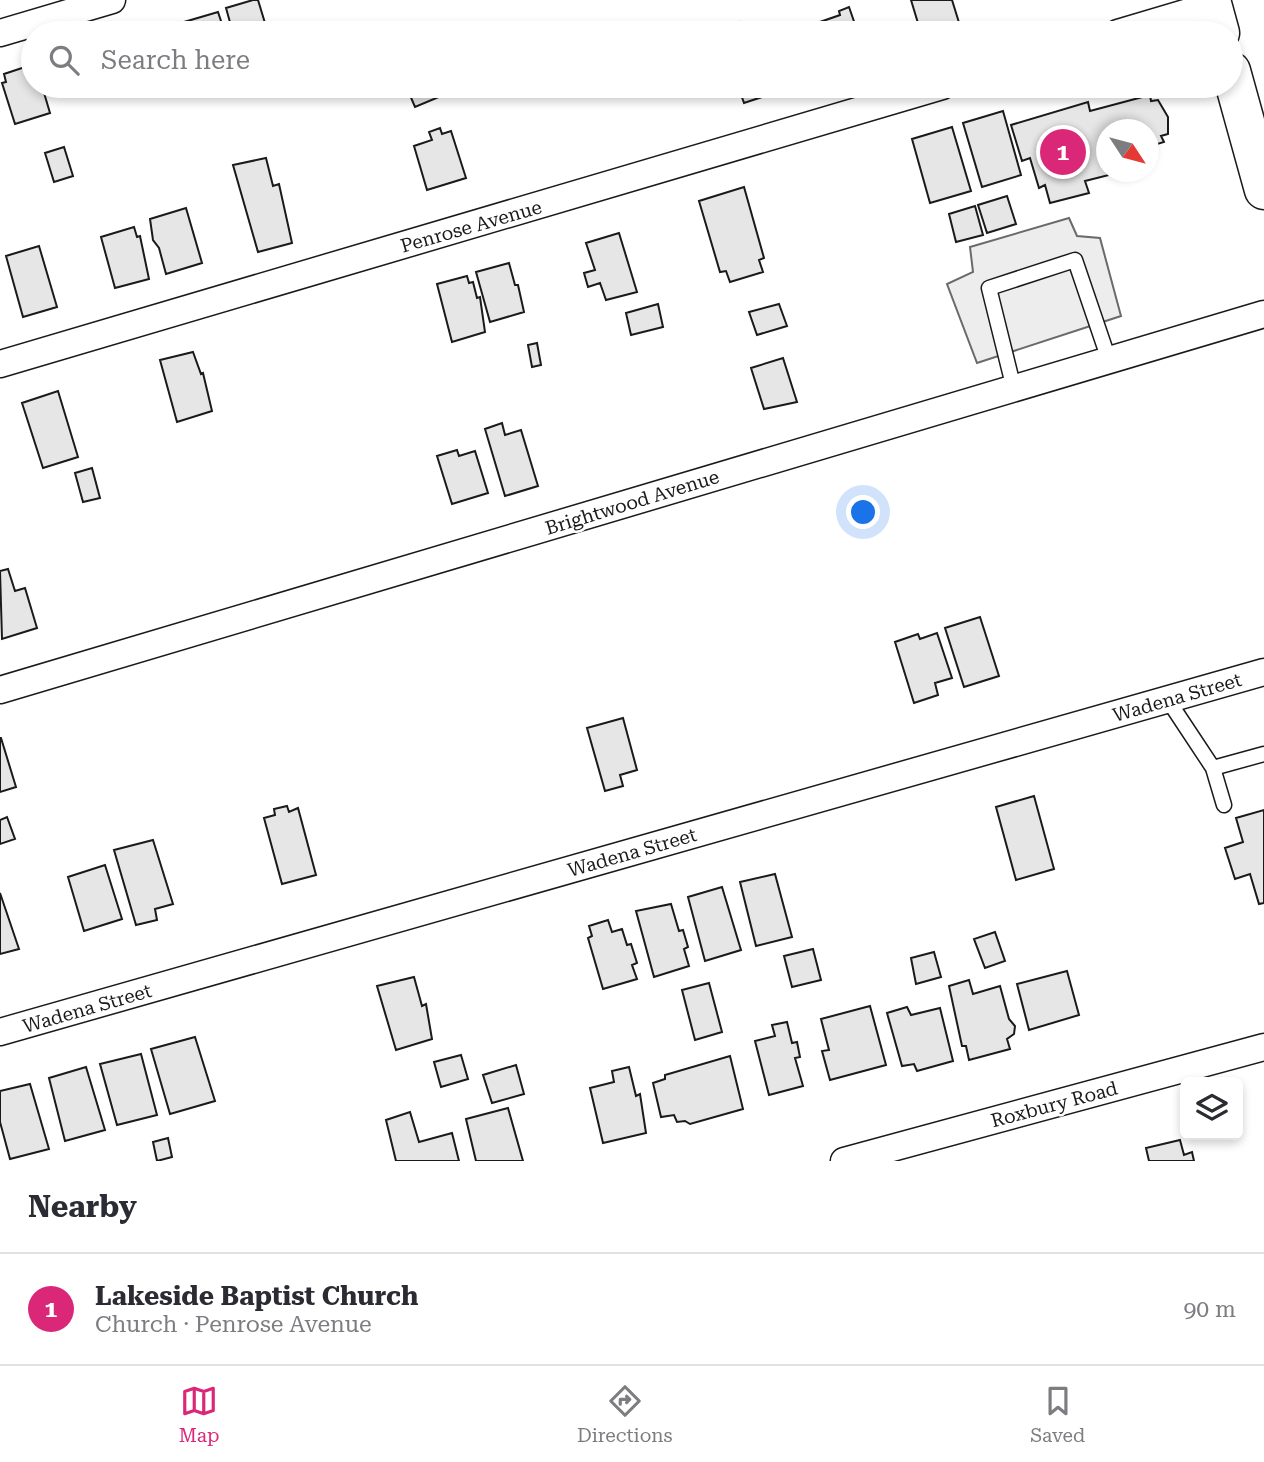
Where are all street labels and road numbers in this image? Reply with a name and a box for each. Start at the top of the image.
street label: Penrose Avenue [398,195,545,258]
street label: Brightwood Avenue [542,465,722,540]
street label: Wadena Street [1110,668,1244,727]
street label: Wadena Street [565,823,699,882]
street label: Wadena Street [20,979,154,1038]
street label: Roxbury Road [988,1077,1120,1132]

